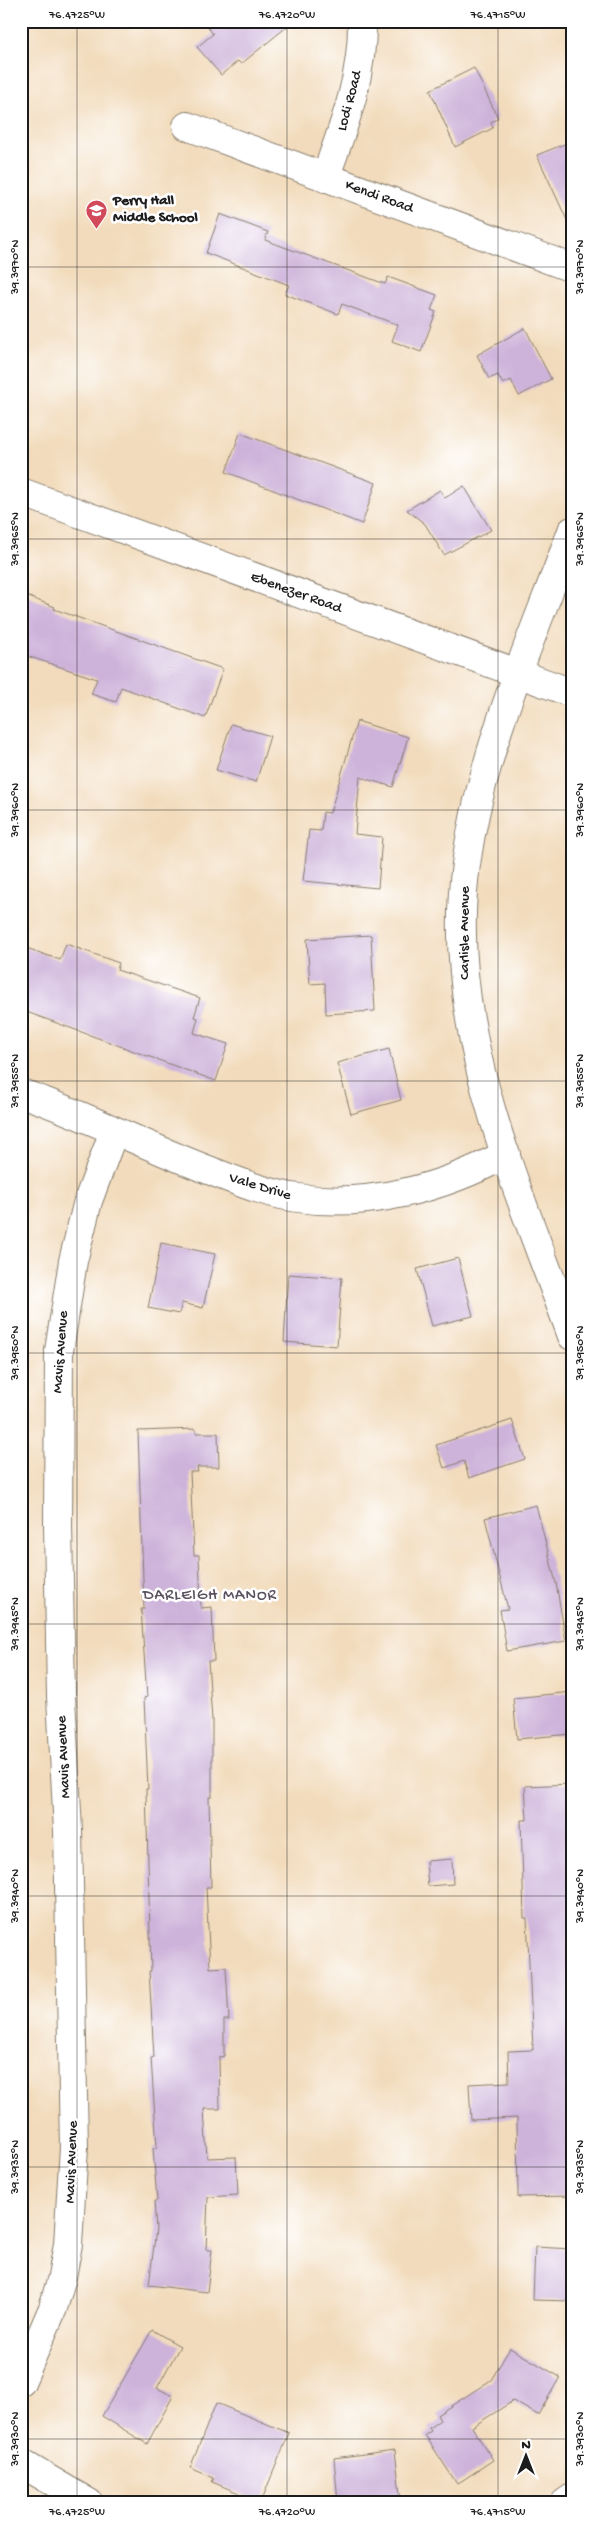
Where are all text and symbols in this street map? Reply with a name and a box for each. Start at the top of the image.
text: 76.4725°W [48,9,105,23]
text: 76.4720°W [258,9,315,23]
text: 76.4715°W [470,9,525,23]
street label: Lodi Road [333,68,367,133]
street label: Kendi Road [342,176,417,218]
place label: Perry Hall Middle School [112,192,199,227]
school or university icon: Perry Hall Middle School [85,198,109,229]
text: 39.3970°N [9,240,23,295]
text: 39.3970°N [574,240,588,295]
text: 39.3965°N [9,512,23,567]
text: 39.3965°N [574,512,588,567]
street label: Ebenezer Road [248,568,345,618]
text: 39.3960°N [9,783,23,838]
text: 39.3960°N [574,783,588,838]
street label: Carlisle Avenue [456,886,474,980]
text: 39.3955°N [9,1054,23,1109]
text: 39.3955°N [574,1054,588,1109]
street label: Vale Drive [226,1169,293,1205]
street label: Mavis Avenue [49,1310,73,1394]
text: 39.3950°N [9,1326,23,1381]
text: 39.3950°N [574,1326,588,1381]
district label: DARLEIGH MANOR [142,1587,277,1606]
text: 39.3945°N [9,1597,23,1652]
text: 39.3945°N [574,1597,588,1652]
street label: Mavis Avenue [53,1715,75,1799]
text: 39.3940°N [9,1869,23,1924]
text: 39.3940°N [574,1869,588,1924]
street label: Mavis Avenue [62,2120,82,2204]
text: 39.3935°N [9,2140,23,2195]
text: 39.3935°N [574,2140,588,2195]
text: 39.3930°N [9,2412,23,2467]
text: 39.3930°N [574,2412,588,2467]
north arrow [500,2432,550,2482]
text: N [521,2437,531,2454]
text: 76.4725°W [48,2506,105,2520]
text: 76.4720°W [258,2506,315,2520]
text: 76.4715°W [470,2506,525,2520]

